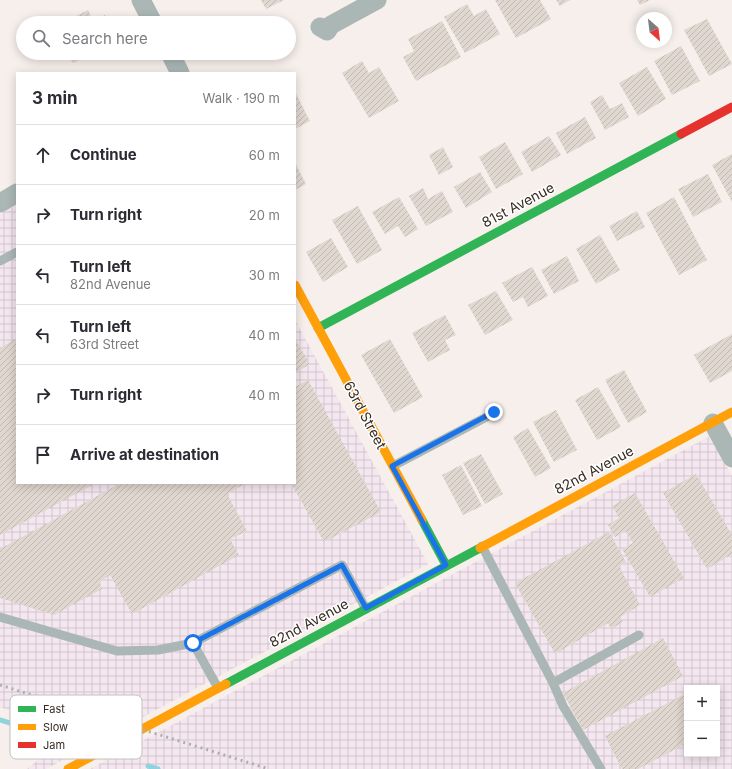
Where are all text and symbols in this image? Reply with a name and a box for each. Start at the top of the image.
north arrow [636,12,672,48]
search box [16,16,296,60]
icon: search [30,27,52,49]
text: Search here [62,29,148,48]
text: 3 min [32,88,78,108]
text: Walk · 190 m [203,90,280,106]
icon: ahead [32,144,54,166]
text: Continue [70,145,137,164]
text: 60 m [249,147,280,163]
street label: 81st Avenue [479,178,557,231]
icon: right [32,204,54,226]
text: Turn right [70,205,142,224]
text: 20 m [249,207,280,223]
text: Turn left [70,257,131,276]
icon: left [32,264,54,286]
text: 30 m [249,267,280,283]
text: 82nd Avenue [70,276,151,292]
text: Turn left [70,317,131,336]
icon: left [32,324,54,346]
text: 40 m [248,327,280,343]
text: 63rd Street [70,336,139,352]
street label: 63rd Street [340,378,391,452]
icon: right [32,384,54,406]
text: Turn right [70,385,142,404]
text: 40 m [248,387,280,403]
route end [485,403,503,421]
street label: 82nd Avenue [551,442,636,498]
icon: arrive [32,444,54,466]
text: Arrive at destination [70,445,219,464]
street label: 82nd Avenue [266,595,351,651]
route start [184,634,202,652]
map controls [684,685,720,757]
button: + [684,685,720,721]
legend [10,695,142,759]
text: Fast [43,702,65,716]
text: Slow [43,720,68,734]
button: − [684,721,720,757]
text: Jam [43,738,65,752]

